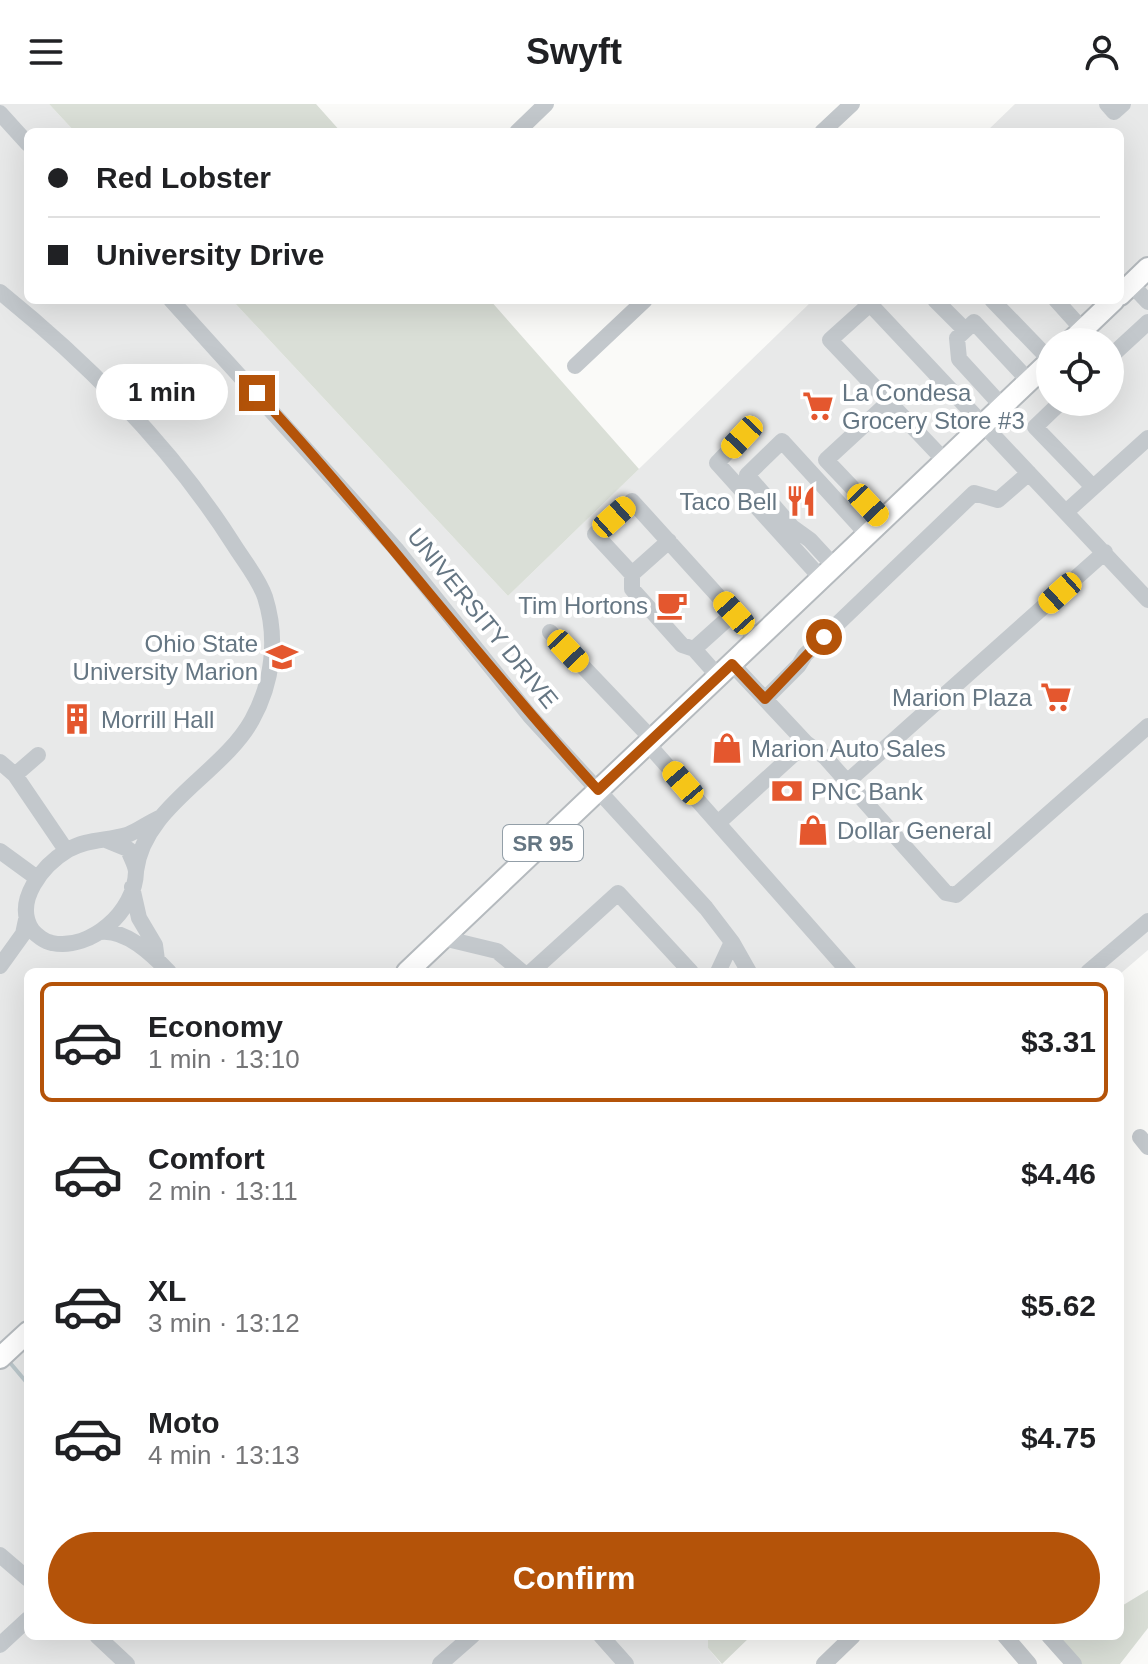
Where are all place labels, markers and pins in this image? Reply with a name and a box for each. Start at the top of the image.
place label: La Condesa Grocery Store #3 [842,379,1025,434]
supermarket icon: La Condesa Grocery Store #3 [801,389,835,423]
restaurant icon: Taco Bell [784,484,818,518]
place label: Taco Bell [680,488,777,515]
cafe icon: Tim Hortons [655,588,689,622]
place label: Tim Hortons [518,592,648,619]
place label: Ohio State University Marion [73,630,258,685]
school or university icon: Ohio State University Marion [265,640,299,674]
supermarket icon: Marion Plaza [1039,680,1073,714]
place label: Marion Plaza [892,684,1033,711]
building icon: Morrill Hall [60,702,94,736]
place label: Morrill Hall [101,706,214,733]
shop icon: Marion Auto Sales [710,731,744,765]
place label: Marion Auto Sales [751,735,946,762]
bank icon: PNC Bank [770,774,804,808]
place label: PNC Bank [811,778,924,805]
shop icon: Dollar General [796,813,830,847]
place label: Dollar General [837,817,992,844]

